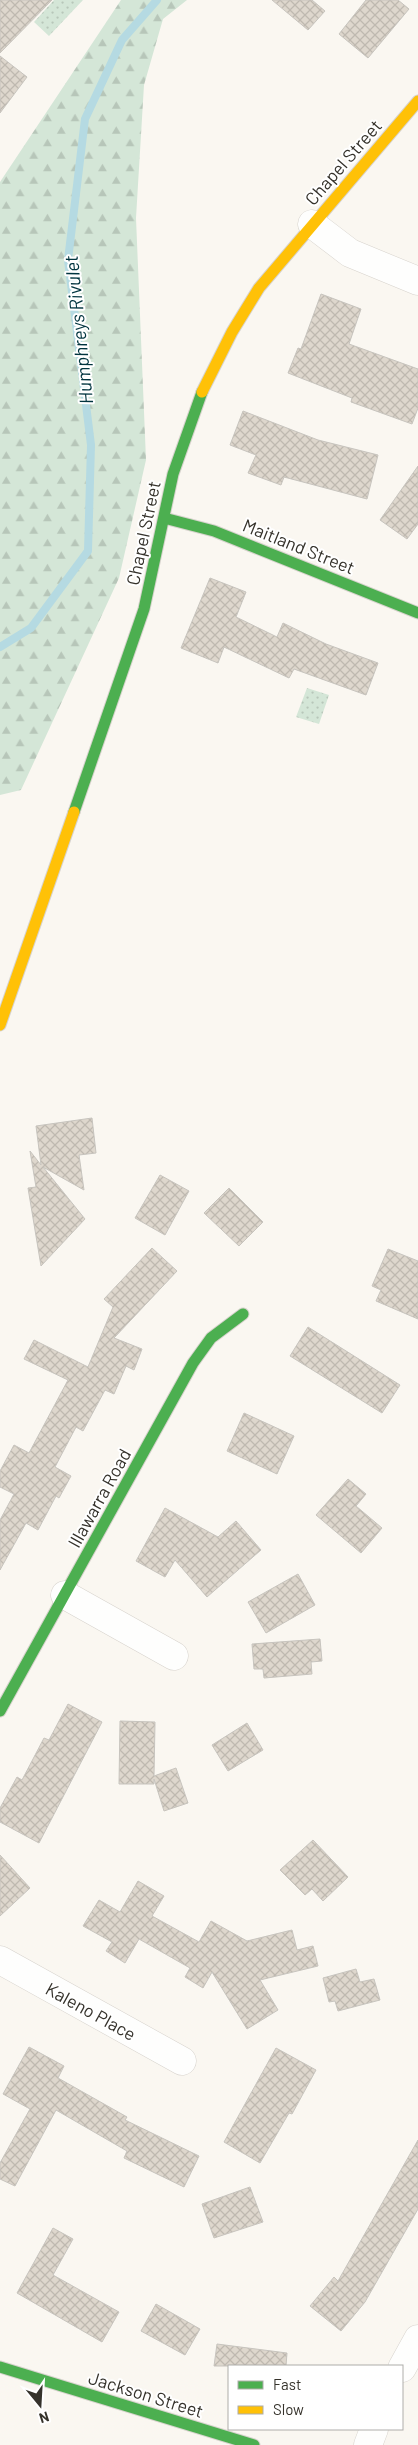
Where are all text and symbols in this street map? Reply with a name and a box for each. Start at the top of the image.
street label: Chapel Street [300,115,386,209]
water label: Humphreys Rivulet [59,254,97,405]
street label: Chapel Street [121,479,165,587]
street label: Maitland Street [240,514,358,578]
street label: Illawarra Road [63,1445,135,1551]
street label: Kaleno Place [42,1977,140,2045]
legend [228,2365,403,2430]
street label: Jackson Street [86,2366,206,2422]
text: Fast [273,2375,301,2393]
north arrow [15,2380,65,2430]
text: Slow [273,2400,304,2418]
text: N [37,2408,51,2427]

